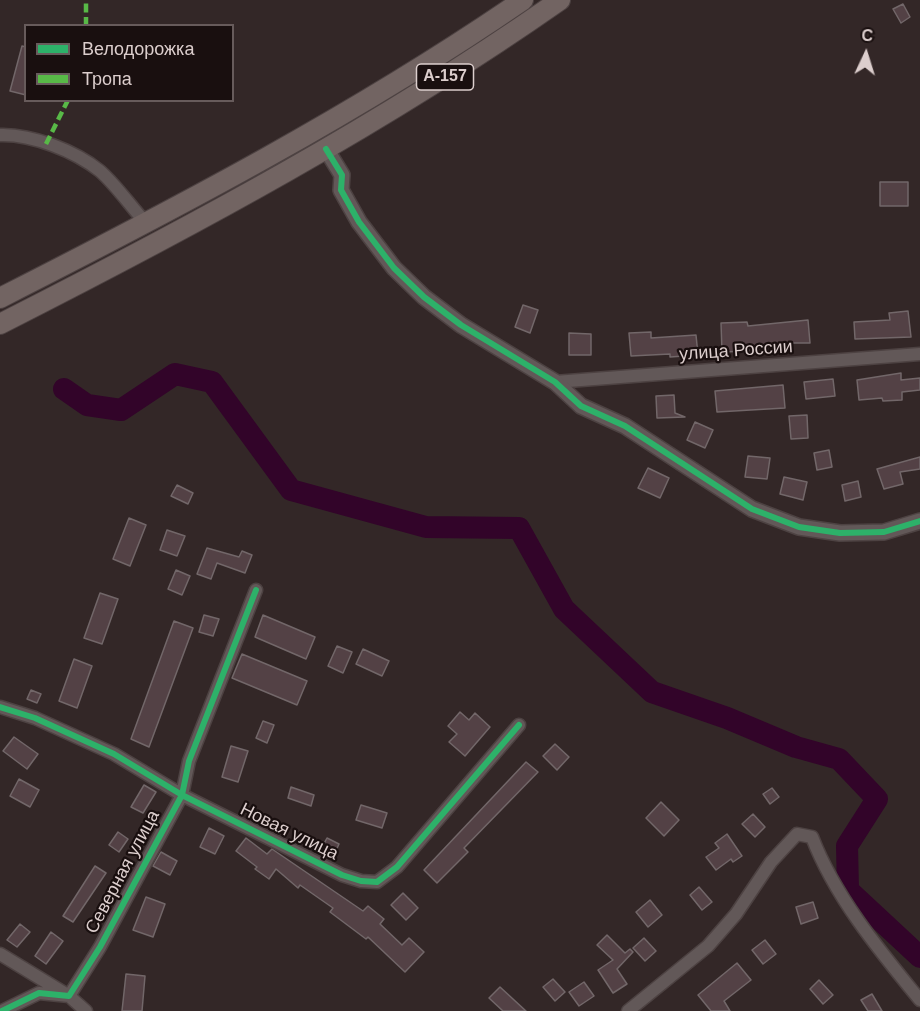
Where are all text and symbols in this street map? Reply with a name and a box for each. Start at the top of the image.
legend [24,24,234,102]
north arrow [836,24,896,84]
text: С [861,27,874,44]
text: Велодорожка [82,39,194,59]
road number: А-157 [416,64,474,90]
text: Тропа [82,69,132,89]
street label: улица России [678,336,794,366]
street label: Новая улица [236,799,342,865]
street label: Северная улица [81,807,165,937]

